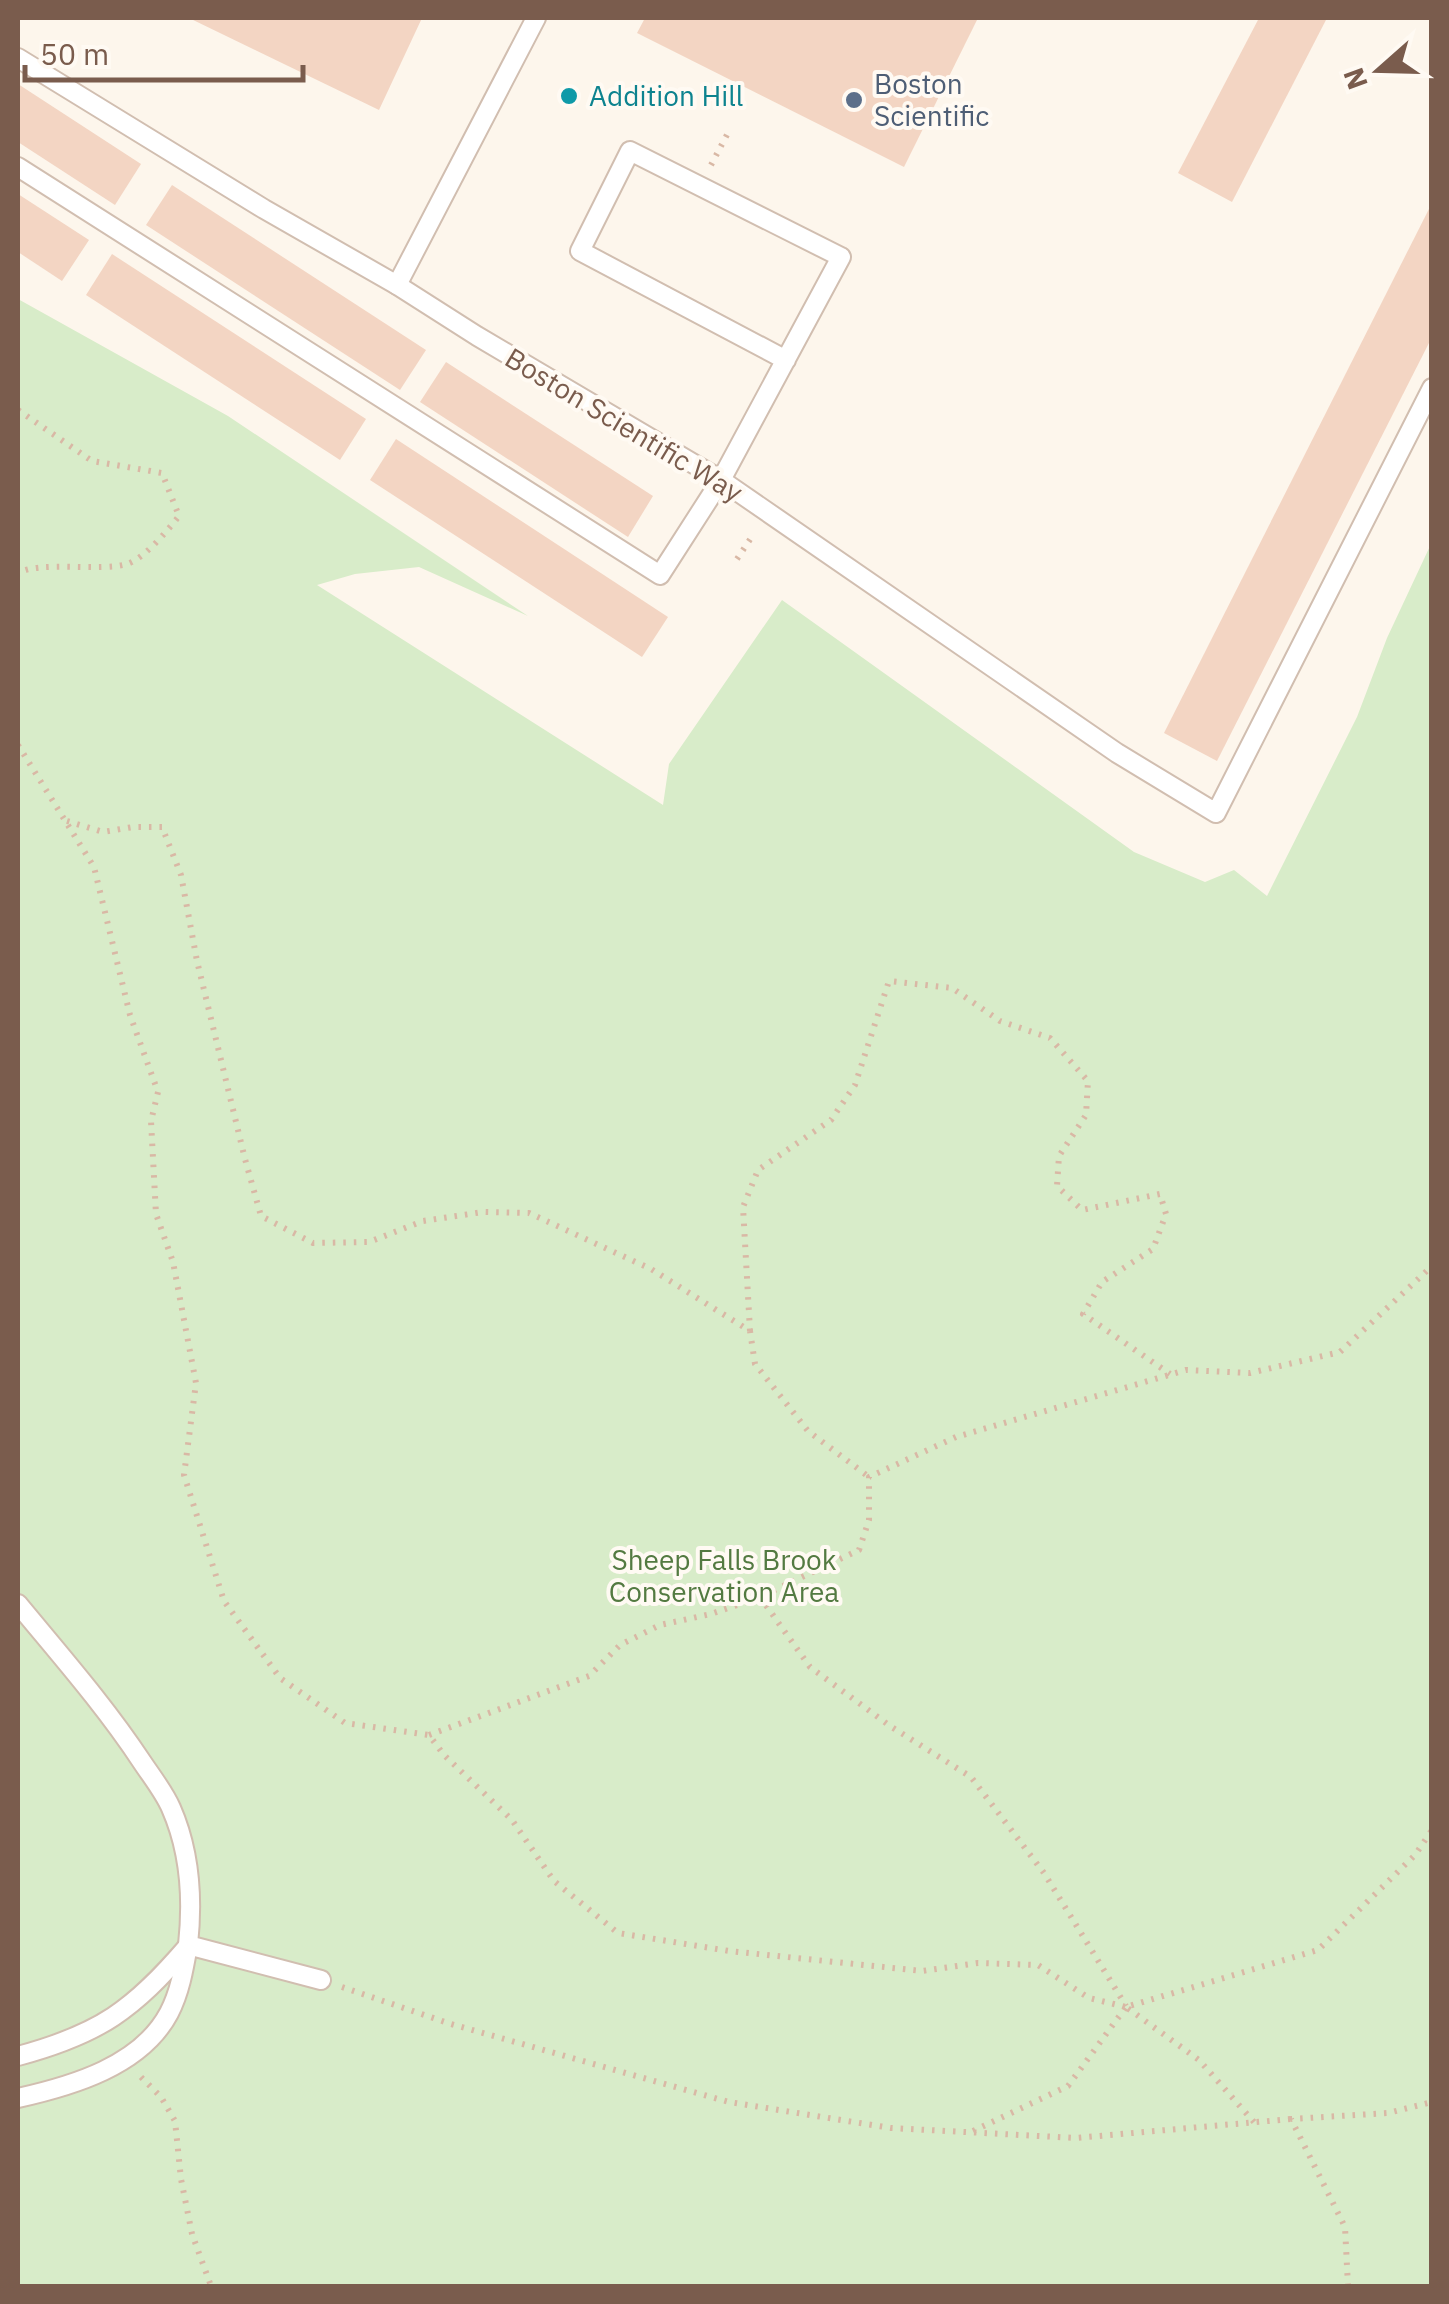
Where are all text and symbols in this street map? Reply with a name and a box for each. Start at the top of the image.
scale bar [25,20,302,82]
north arrow [1329,20,1429,120]
text: 50 m [40,34,109,73]
text: N [1334,63,1376,95]
place label: Boston Scientific [874,65,989,134]
place label: Addition Hill [589,77,743,114]
marker: Addition Hill [558,85,580,107]
marker: Boston Scientific [843,89,865,111]
street label: Boston Scientific Way [499,339,750,510]
park label: Sheep Falls Brook Conservation Area [609,1541,839,1610]

